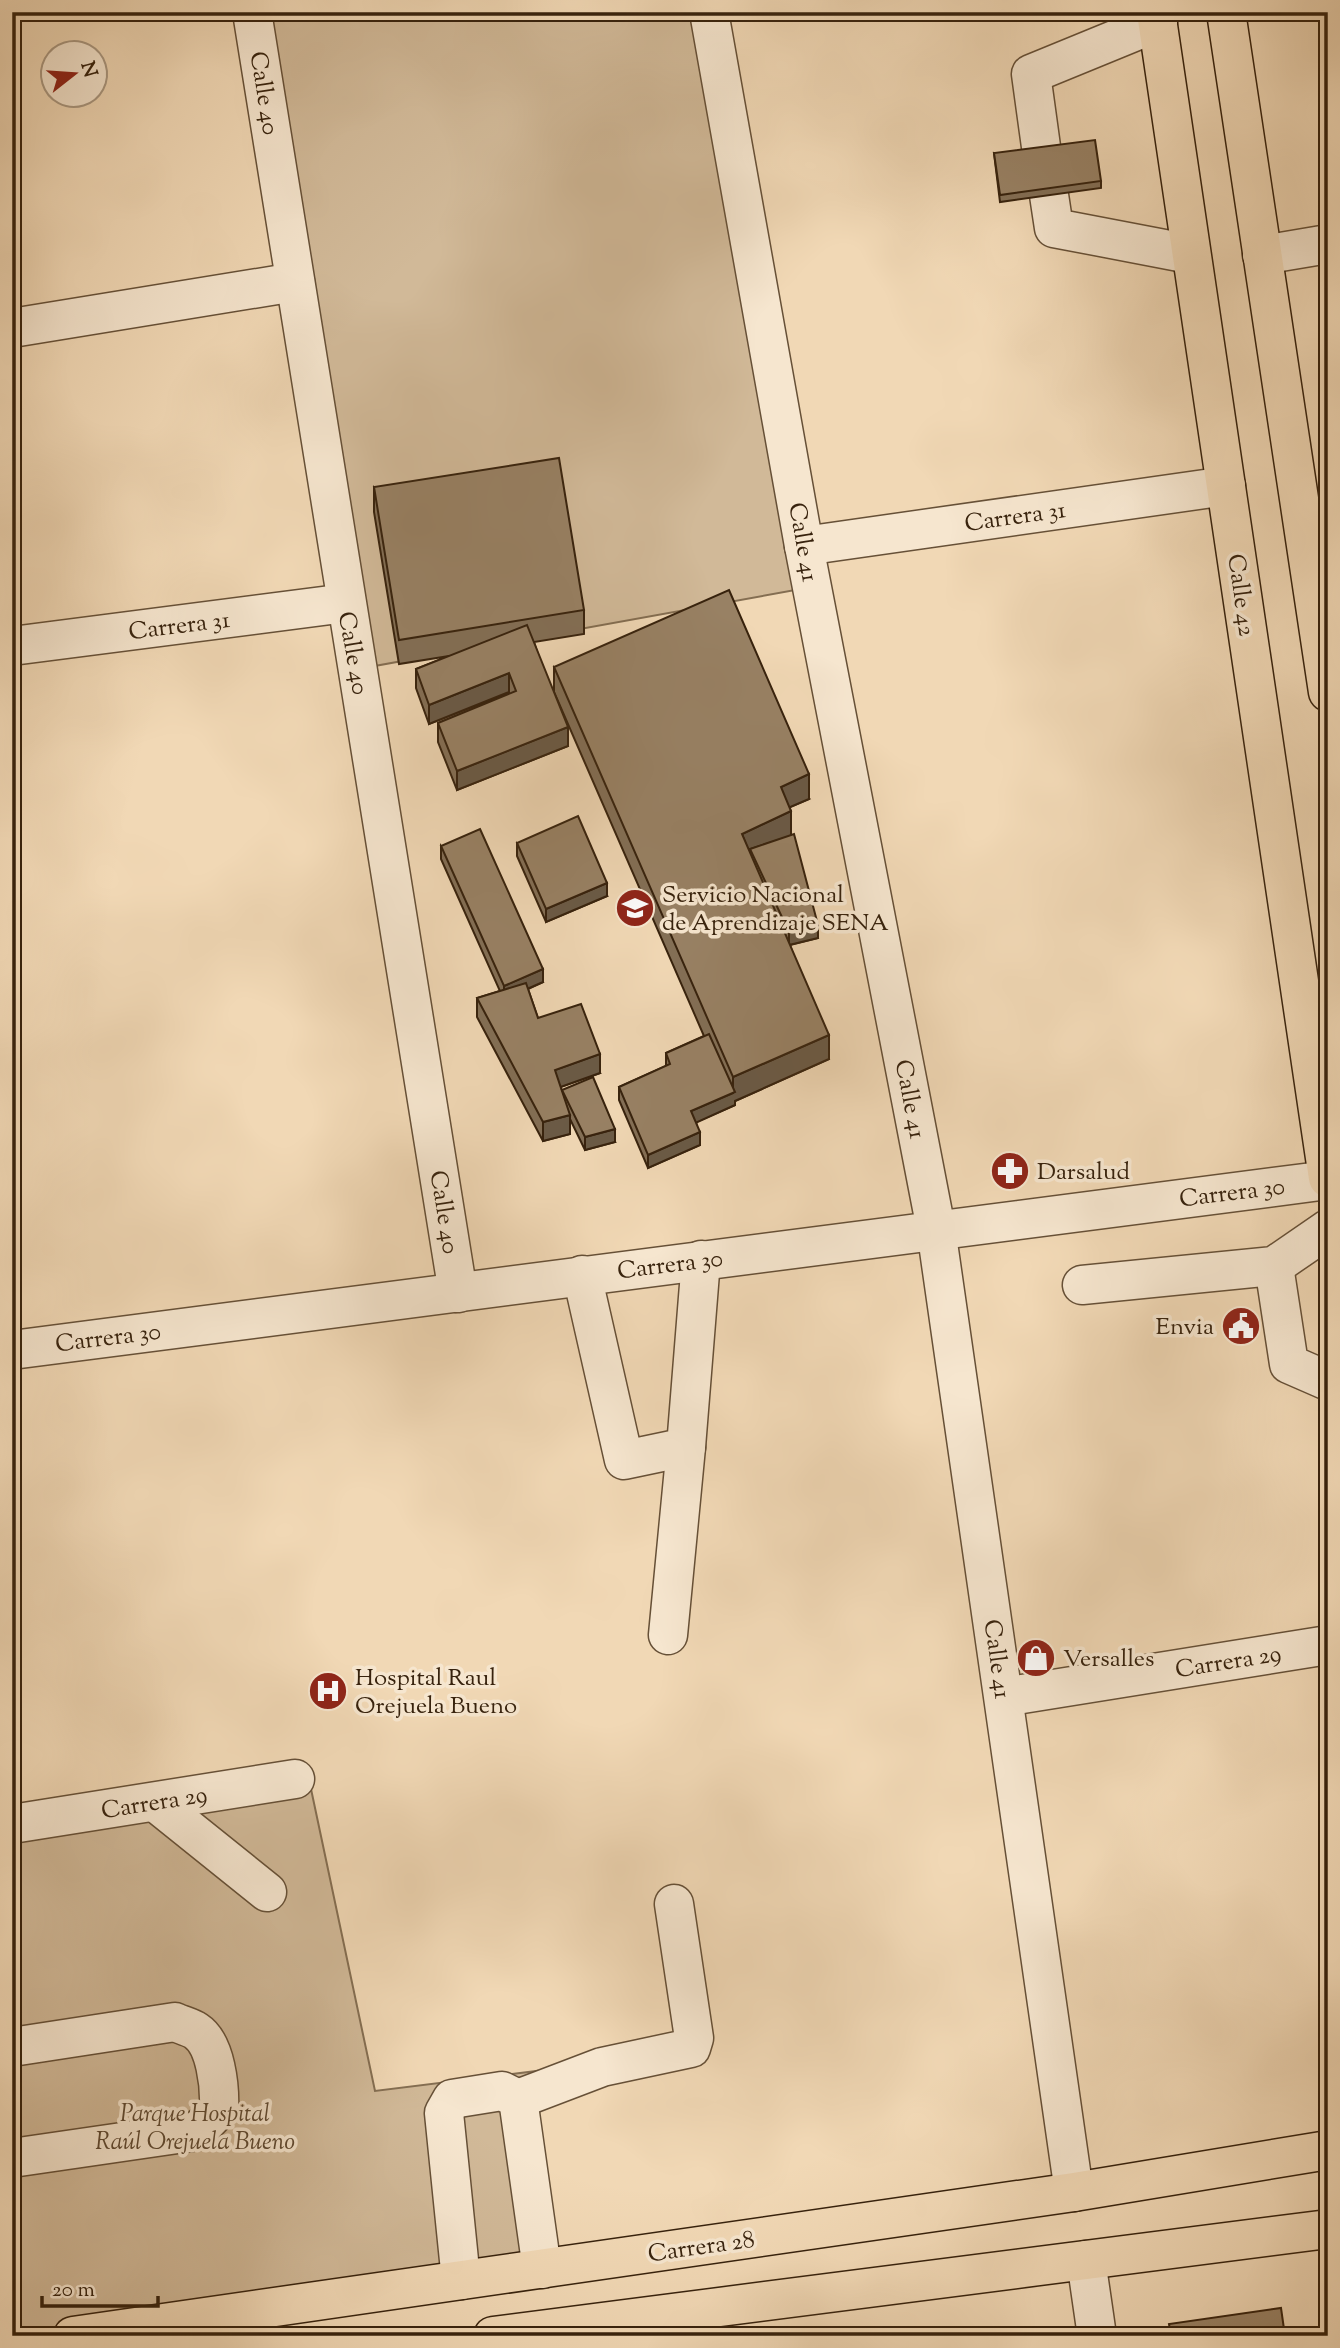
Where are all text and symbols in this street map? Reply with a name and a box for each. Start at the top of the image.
north arrow [38,38,108,108]
street label: Calle 40 [240,49,286,138]
text: N [73,59,103,81]
street label: Carrera 31 [962,494,1068,542]
street label: Calle 41 [778,500,826,585]
street label: Calle 42 [1217,552,1263,639]
street label: Carrera 31 [127,604,232,650]
street label: Calle 40 [328,609,376,698]
place label: Servicio Nacional de Aprendizaje SENA [662,879,889,941]
school or university icon: Servicio Nacional de Aprendizaje SENA [614,887,656,929]
street label: Calle 41 [885,1057,933,1142]
pharmacy icon: Darsalud [989,1150,1031,1192]
place label: Darsalud [1037,1156,1131,1190]
street label: Calle 40 [420,1168,466,1257]
street label: Carrera 30 [1177,1171,1287,1217]
street label: Carrera 30 [615,1243,725,1289]
public building icon: Envia [1220,1305,1262,1347]
place label: Envia [1156,1311,1214,1345]
street label: Carrera 30 [53,1316,163,1362]
street label: Calle 41 [974,1617,1018,1701]
shop icon: Versalles [1015,1637,1057,1679]
street label: Carrera 29 [1173,1638,1284,1688]
place label: Versalles [1063,1643,1154,1677]
place label: Hospital Raul Orejuela Bueno [355,1662,517,1724]
hospital icon: Hospital Raul Orejuela Bueno [307,1670,349,1712]
street label: Carrera 29 [99,1779,210,1829]
park label: Parque Hospital Raúl Orejuela Bueno [95,2098,295,2160]
street label: Carrera 28 [646,2224,757,2272]
scale bar [42,2264,158,2308]
text: 20 m [52,2276,95,2306]

